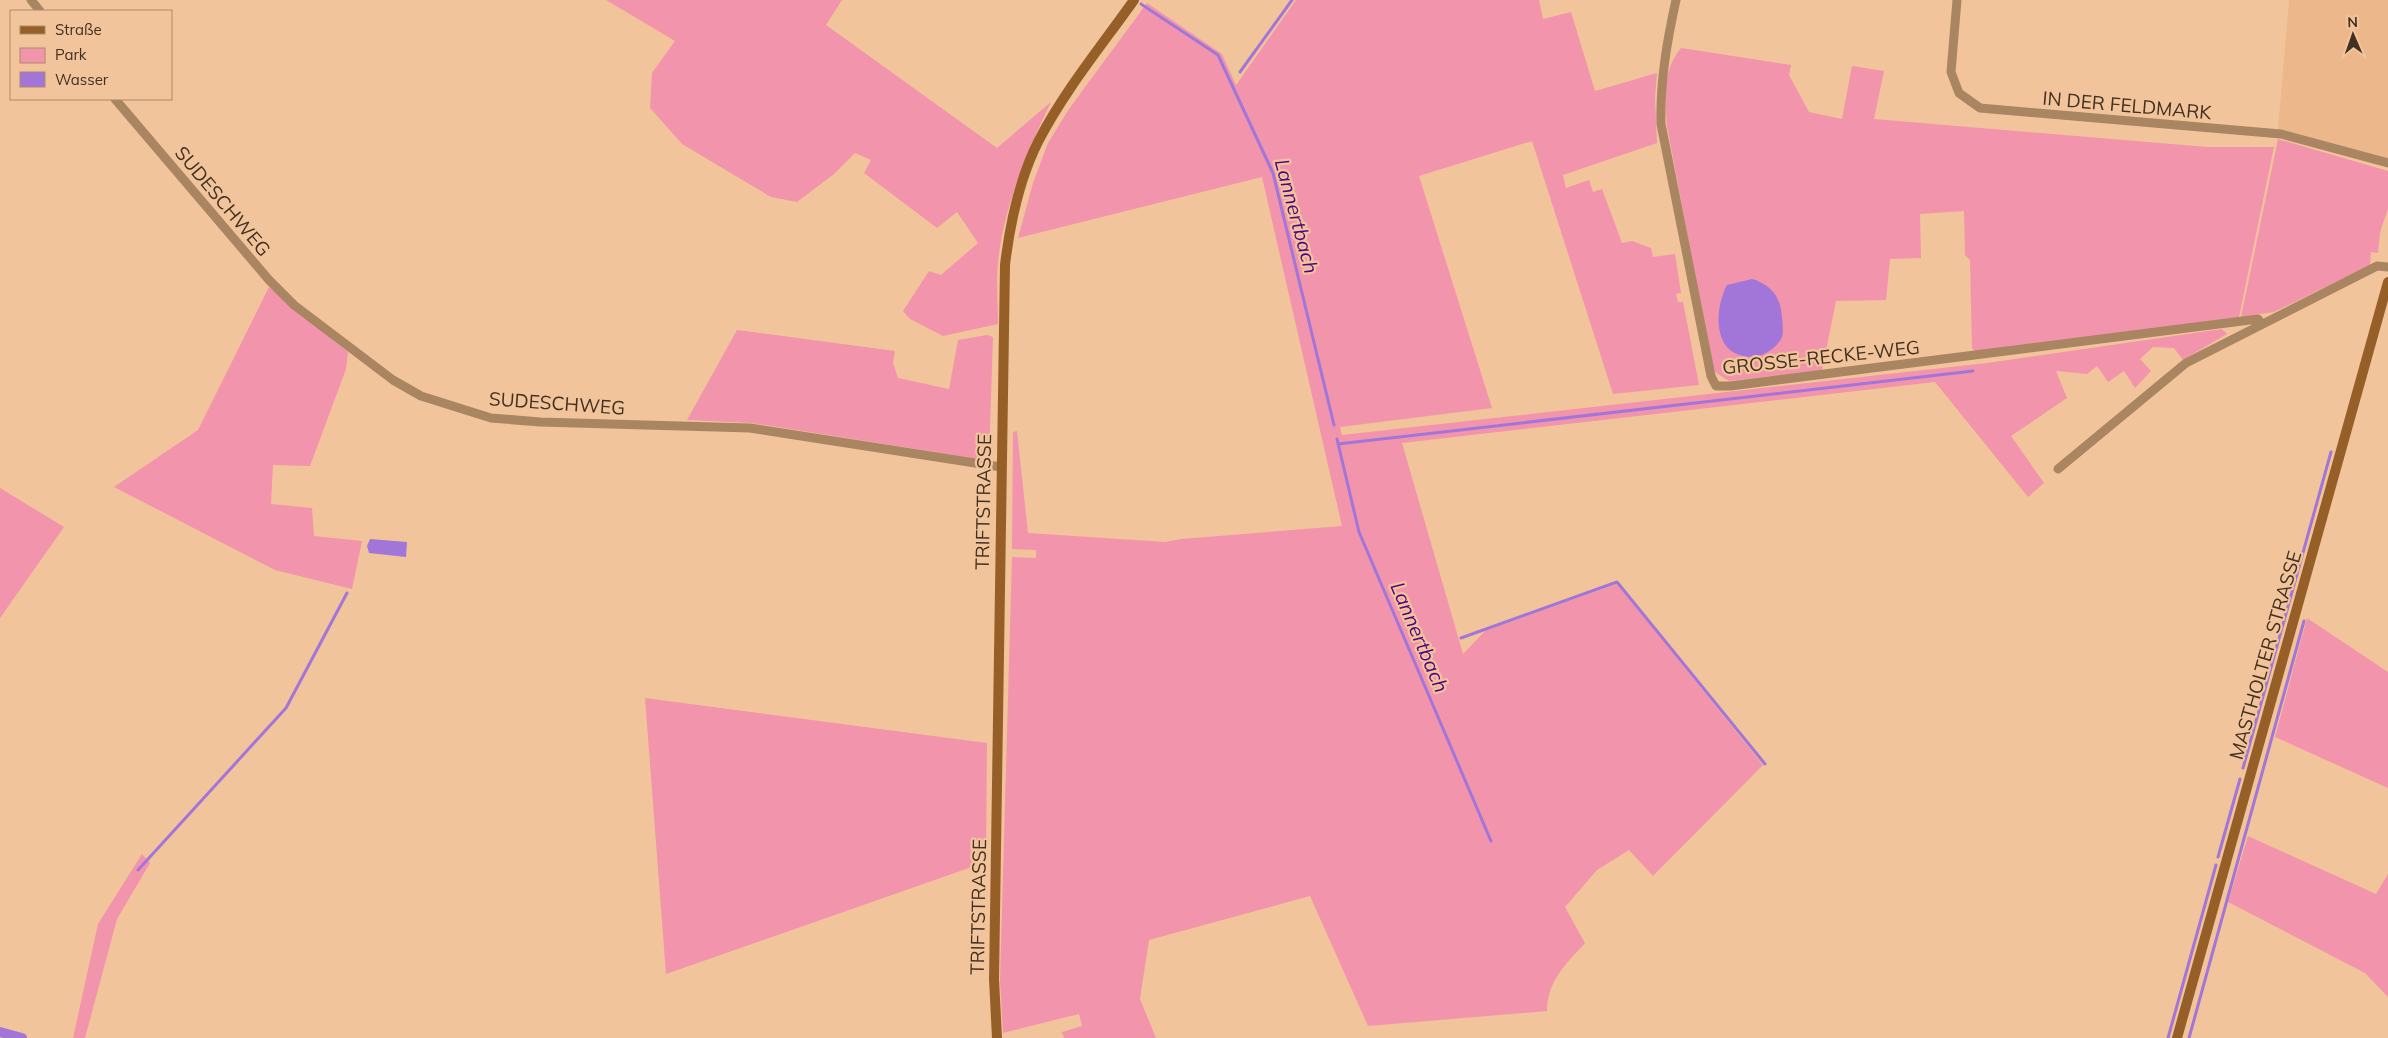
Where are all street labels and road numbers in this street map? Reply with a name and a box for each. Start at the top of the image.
street label: IN DER FELDMARK [2042,86,2213,124]
street label: SUDESCHWEG [170,141,276,261]
street label: GROSSE-RECKE-WEG [1721,335,1921,379]
street label: SUDESCHWEG [488,386,626,420]
street label: TRIFTSTRASSE [970,434,996,570]
street label: MASTHOLTER STRASSE [2224,548,2306,762]
street label: TRIFTSTRASSE [965,839,991,975]

